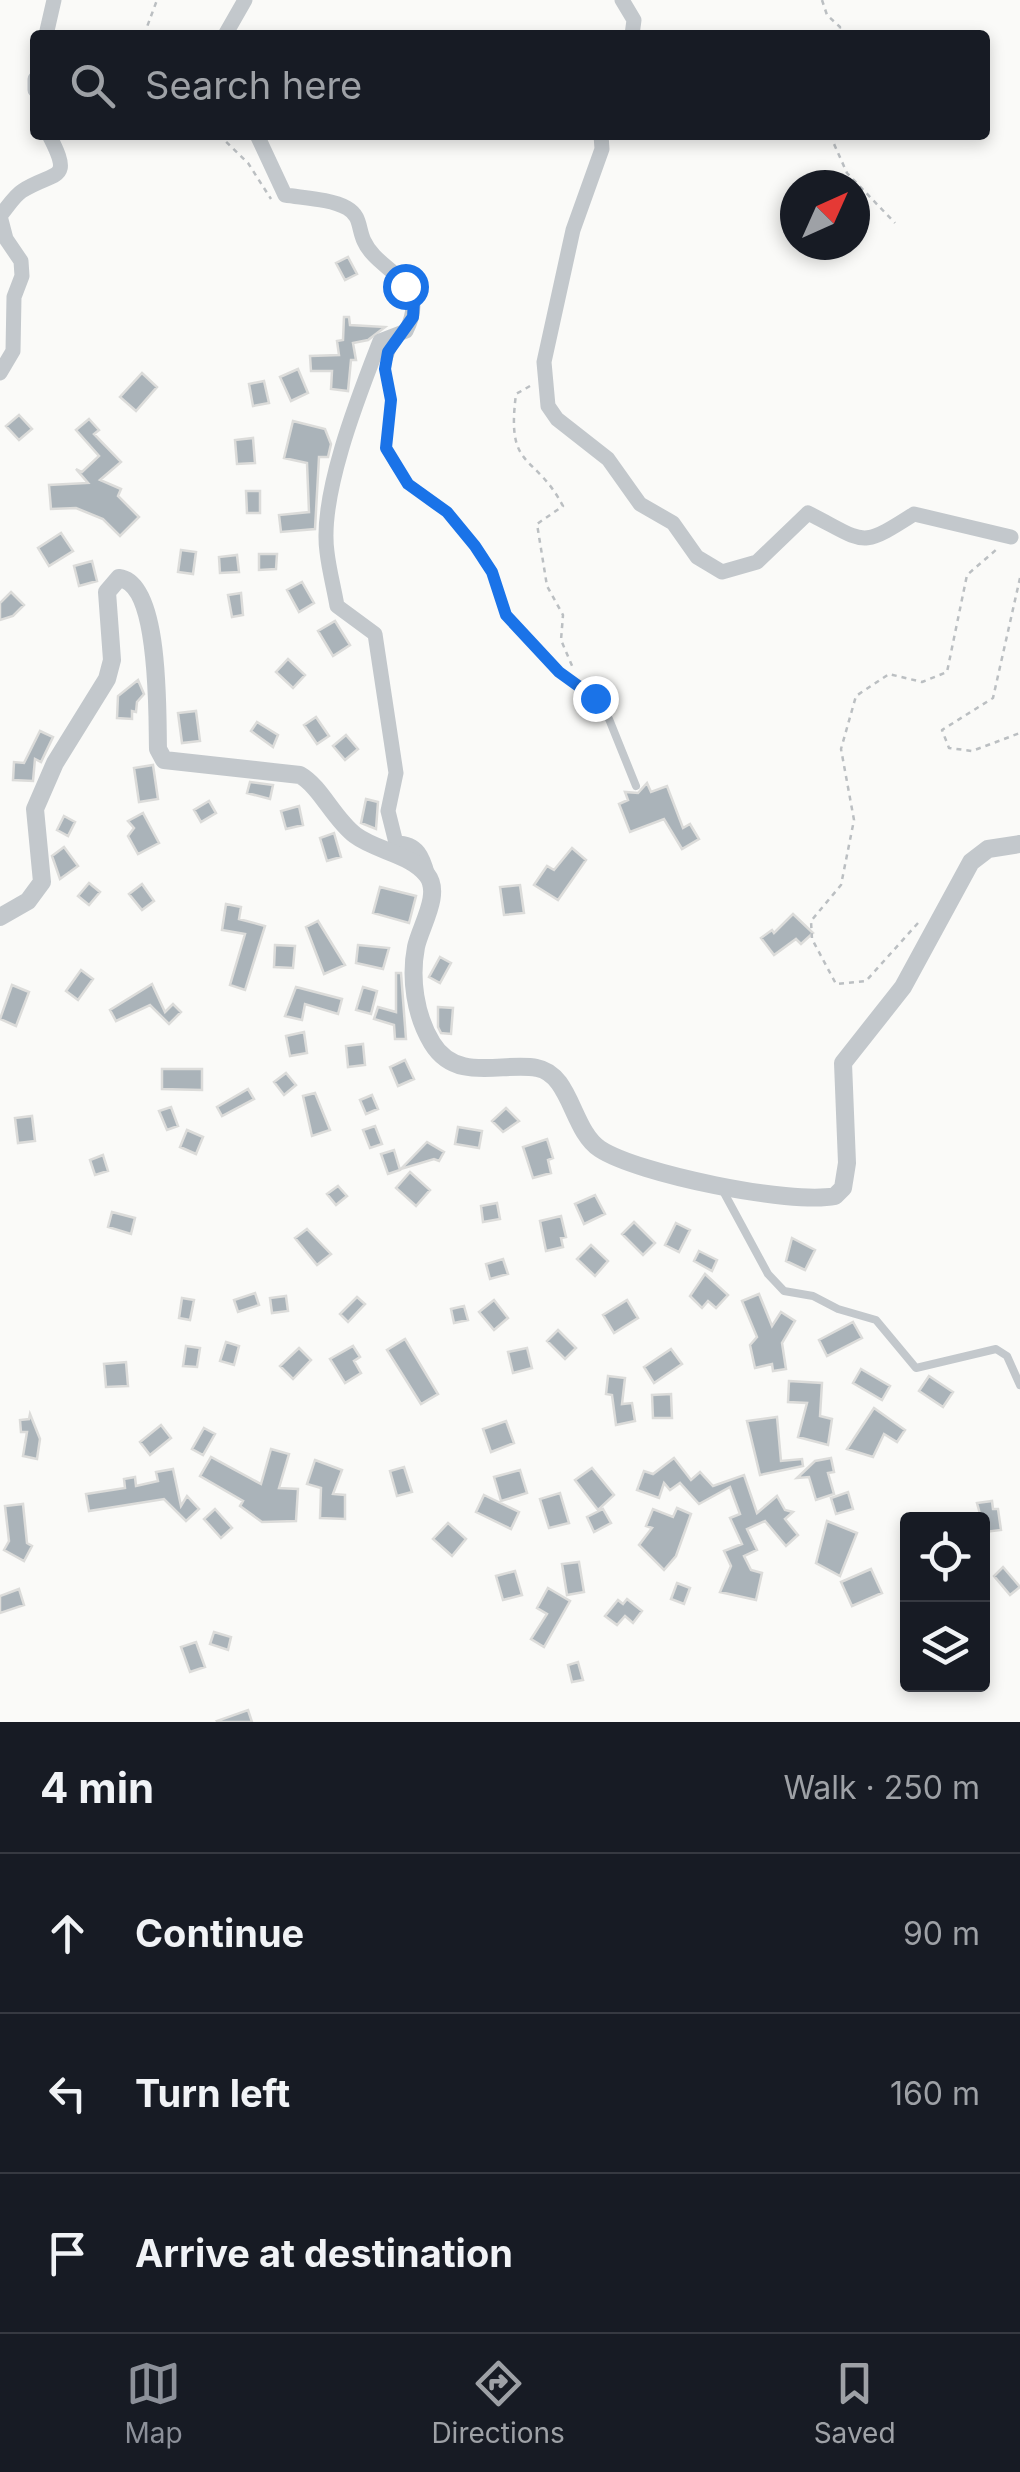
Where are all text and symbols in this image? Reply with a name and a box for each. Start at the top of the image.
search box [30,30,990,140]
icon: search [65,58,120,113]
text: Search here [145,62,362,108]
north arrow [780,170,870,260]
route start [383,264,429,310]
route end [573,676,619,722]
map controls [900,1512,990,1692]
button: locate [900,1512,990,1602]
button: layers [900,1602,990,1692]
text: 4 min [40,1762,154,1813]
text: Walk · 250 m [783,1768,980,1807]
icon: ahead [40,1906,95,1961]
text: Continue [135,1910,304,1956]
text: 90 m [903,1914,980,1953]
icon: left [40,2066,95,2121]
text: Turn left [135,2070,290,2116]
text: 160 m [890,2074,980,2113]
icon: arrive [40,2226,95,2281]
text: Arrive at destination [135,2230,513,2276]
tab: Map [124,2356,183,2450]
tab: Directions [431,2356,565,2450]
tab: Saved [814,2356,896,2450]

